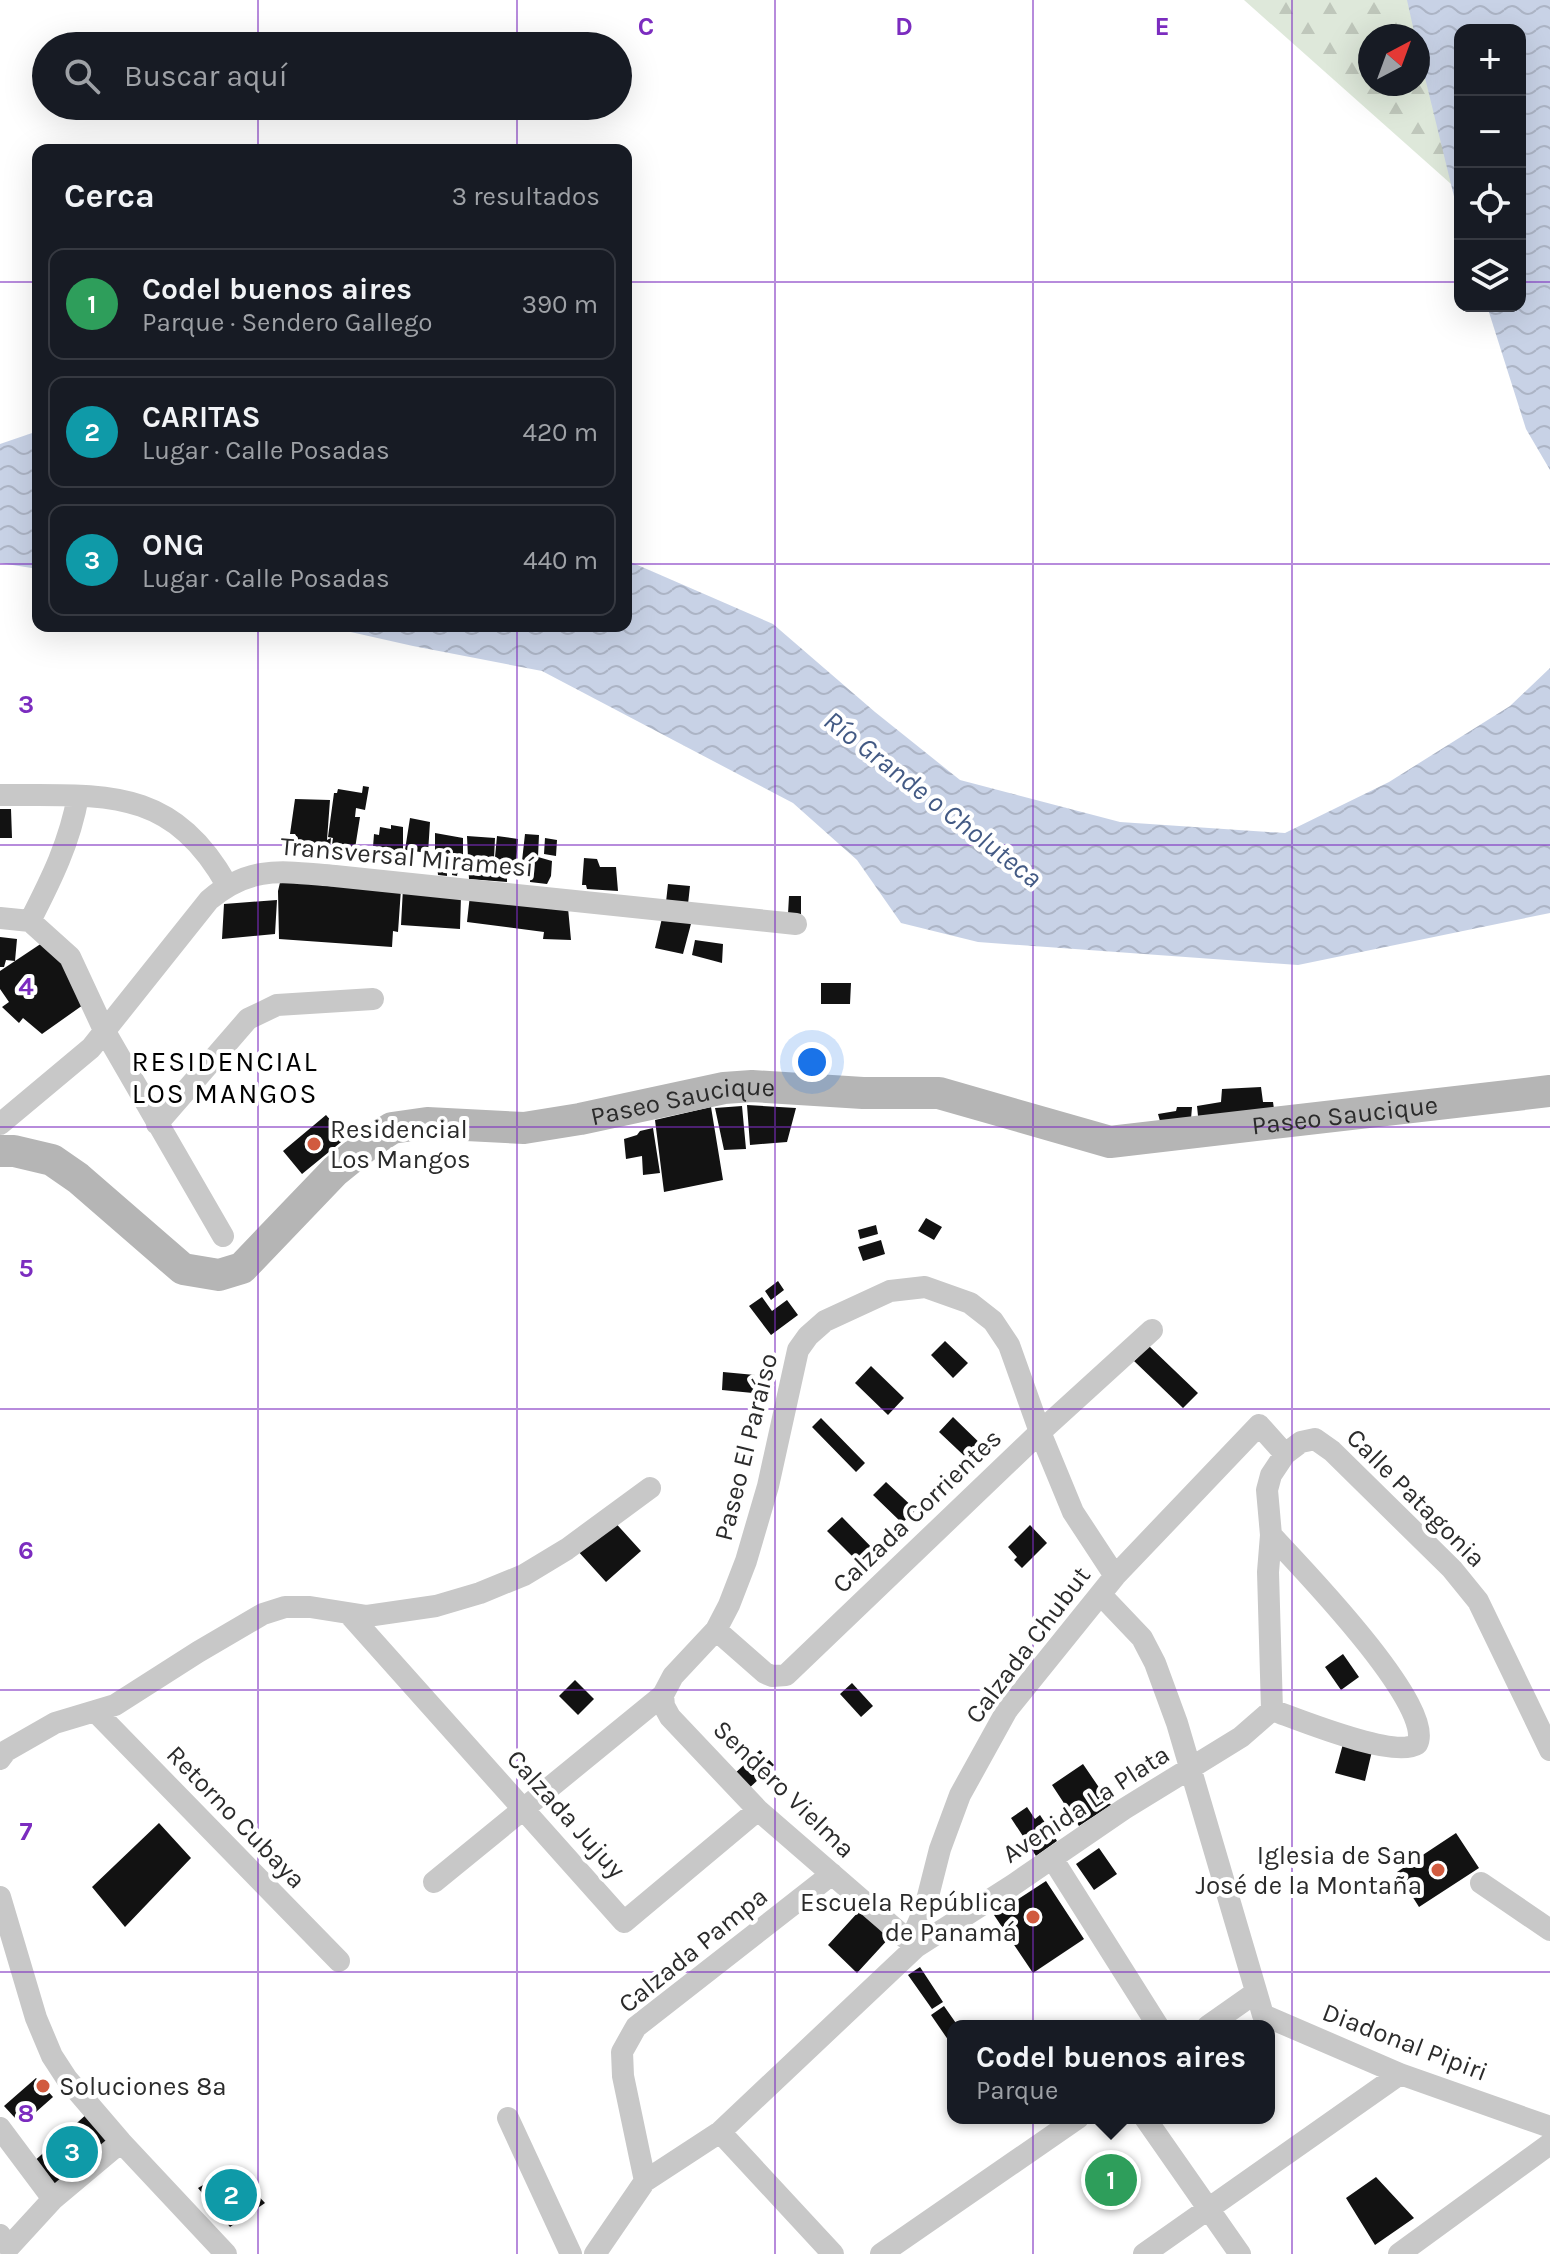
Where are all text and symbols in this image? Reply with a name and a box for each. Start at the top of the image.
text: C [638,11,654,42]
text: D [895,11,913,42]
text: E [1154,11,1170,42]
north arrow [1358,24,1430,96]
map controls [1454,24,1526,312]
button: + [1454,24,1526,96]
search box [32,32,632,120]
icon: search [60,54,104,98]
text: Buscar aquí [124,58,288,94]
button: − [1454,96,1526,168]
button: locate [1454,168,1526,240]
text: Cerca [64,176,155,216]
text: 3 resultados [452,181,600,212]
button: layers [1454,240,1526,312]
text: Codel buenos aires [142,271,412,307]
text: 1 [87,289,97,320]
text: 390 m [522,289,598,320]
text: Parque · Sendero Gallego [142,307,433,338]
text: CARITAS [142,399,261,435]
text: 2 [84,417,100,448]
text: 420 m [522,417,598,448]
text: Lugar · Calle Posadas [142,435,390,466]
text: ONG [142,527,204,563]
text: 3 [84,545,100,576]
text: 440 m [523,545,598,576]
text: Lugar · Calle Posadas [142,563,390,594]
text: 3 [18,689,34,720]
water label: Río Grande o Choluteca [817,704,1049,894]
street label: Transversal Miramesí [279,830,535,884]
text: 4 [18,971,34,1002]
your location [792,1042,832,1082]
district label: RESIDENCIAL LOS MANGOS [131,1045,319,1110]
street label: Paseo Saucique [588,1070,776,1132]
street label: Paseo Saucique [1250,1089,1440,1141]
place label: Residencial Los Mangos [330,1114,471,1175]
marker: Residencial Los Mangos [305,1135,323,1153]
text: 5 [18,1253,34,1284]
street label: Paseo El Paraíso [708,1350,784,1544]
street label: Calle Patagonia [1340,1422,1492,1574]
street label: Calzada Corrientes [826,1423,1008,1599]
text: 6 [18,1535,34,1566]
street label: Calzada Chubut [959,1560,1097,1730]
street label: Sendero Vielma [707,1714,861,1864]
street label: Avenida La Plata [997,1738,1175,1870]
street label: Retorno Cubaya [160,1739,312,1895]
street label: Calzada Jujuy [500,1743,632,1885]
text: 7 [20,1816,33,1847]
place label: Iglesia de San José de la Montaña [1195,1840,1422,1901]
marker: Iglesia de San José de la Montaña [1429,1861,1447,1879]
street label: Calzada Pampa [612,1880,774,2020]
place label: Escuela República de Panamá [800,1887,1017,1948]
marker: Escuela República de Panamá [1024,1908,1042,1926]
street label: Diadonal Pipiri [1318,1996,1492,2088]
popup [947,2020,1275,2124]
text: Codel buenos aires [976,2039,1246,2075]
place label: Soluciones 8a [59,2071,227,2102]
text: Parque [976,2075,1058,2106]
marker: Soluciones 8a [34,2077,52,2095]
text: 8 [18,2098,34,2129]
pin: 3 [46,2122,98,2182]
pin: 1 [1085,2150,1137,2210]
pin: 2 [205,2165,257,2225]

